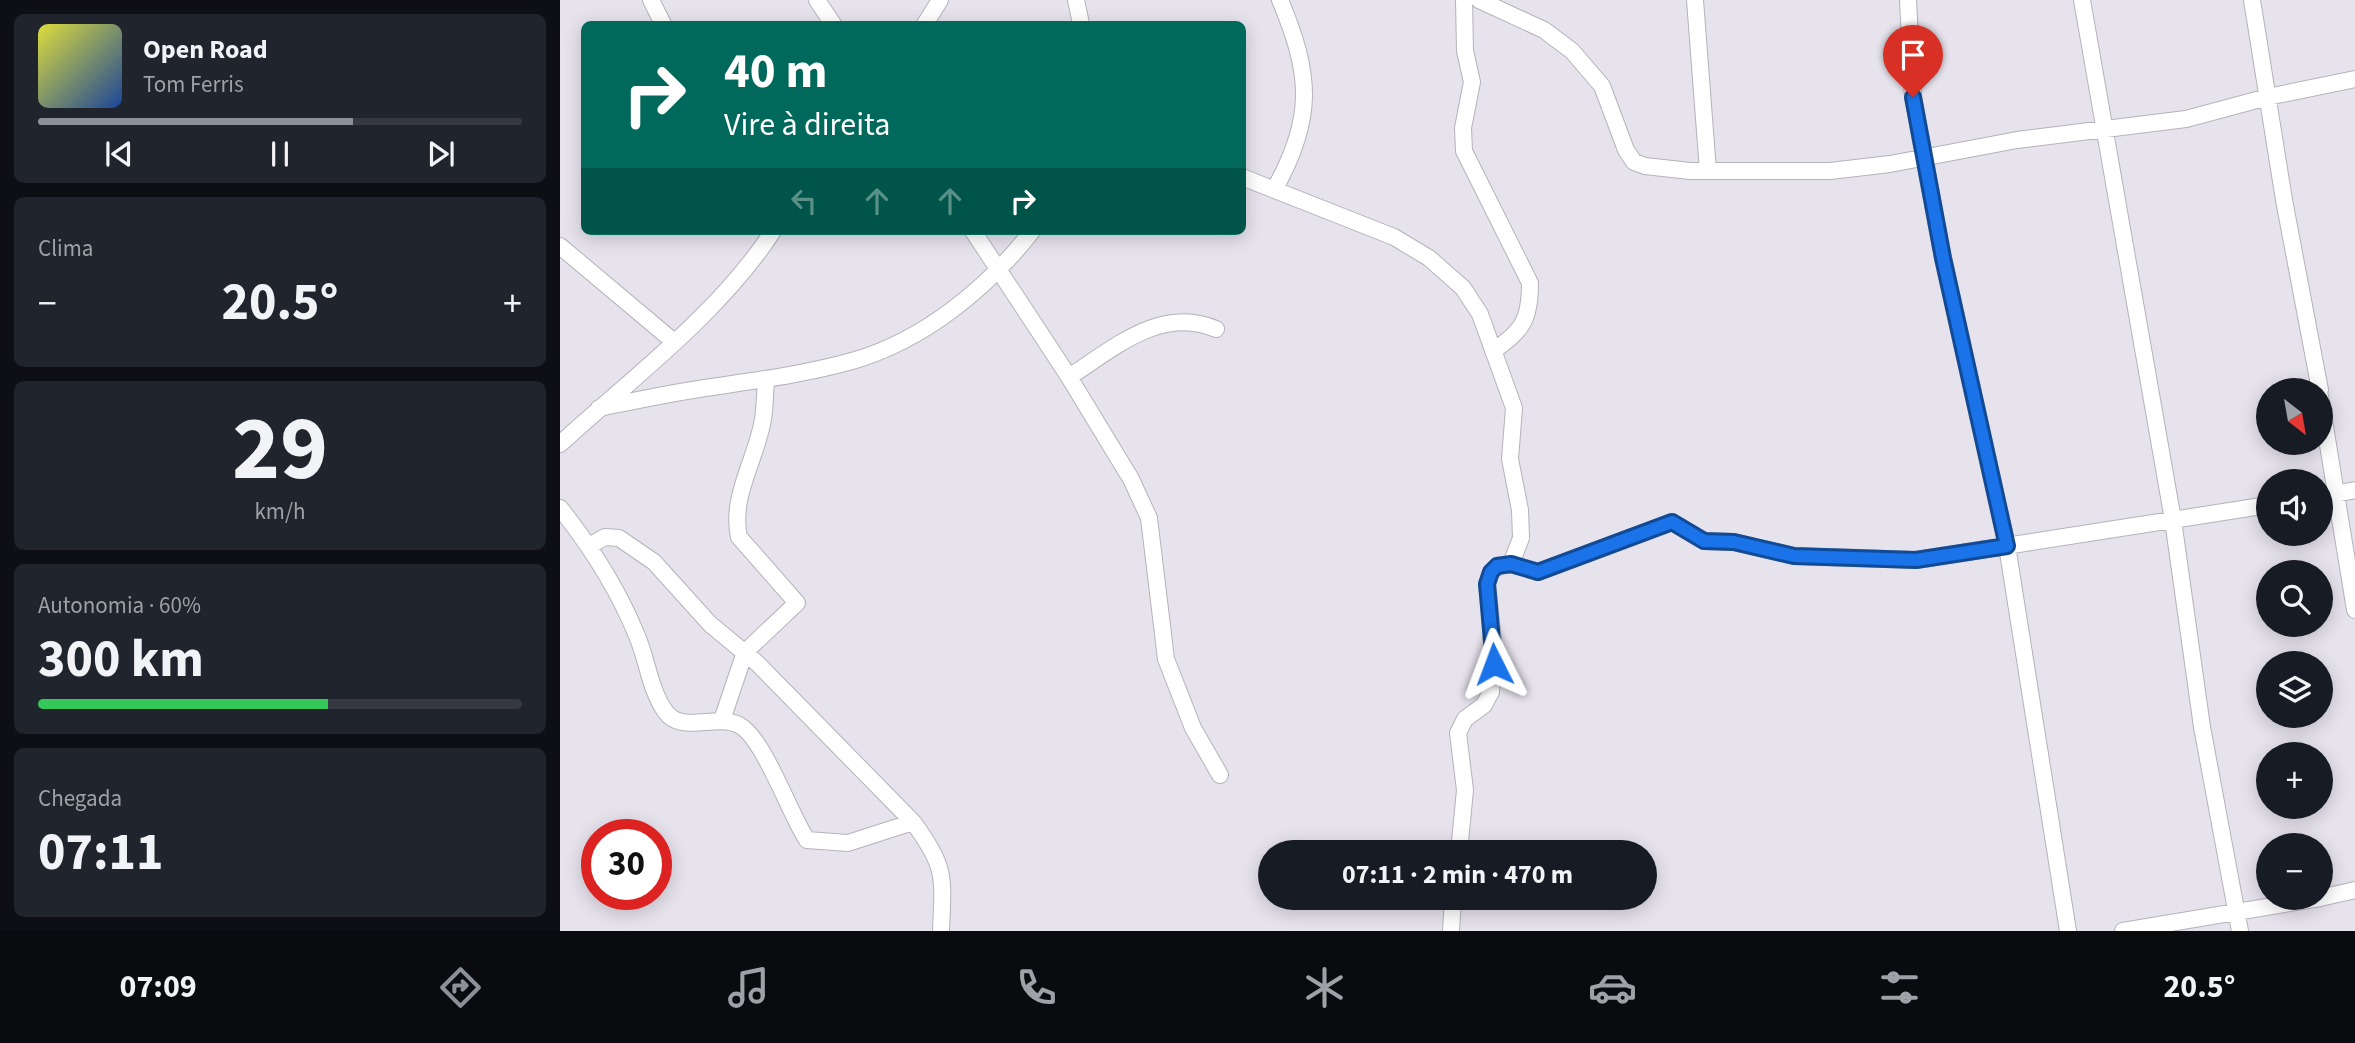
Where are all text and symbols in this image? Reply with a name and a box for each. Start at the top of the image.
pin [1883,25,1943,97]
text: Open Road [143,31,268,68]
icon: arrive [1894,36,1932,74]
text: 40 m [724,37,828,107]
icon: right [609,49,700,140]
text: Tom Ferris [143,68,244,101]
text: Vire à direita [724,102,890,148]
icon: previous [100,135,138,173]
icon: pause [261,135,299,173]
icon: next [422,135,460,173]
icon: left [785,182,823,220]
icon: ahead [858,182,896,220]
icon: ahead [931,182,969,220]
icon: right [1004,182,1042,220]
text: Clima [38,232,93,265]
text: 20.5° [222,266,338,340]
text: − [38,277,57,331]
text: + [503,277,522,331]
north arrow [2256,378,2333,455]
map controls [2256,378,2333,910]
text: 29 [232,385,328,514]
button: sound [2256,469,2333,546]
text: km/h [254,495,306,528]
button: search [2256,560,2333,637]
text: Autonomia · 60% [38,589,201,622]
text: 300 km [38,623,204,697]
position arrow [1457,627,1531,701]
button: layers [2256,651,2333,728]
button: + [2256,742,2333,819]
text: Chegada [38,782,122,815]
text: 07:11 [38,816,163,890]
speed limit sign: 30 [581,819,672,910]
button: − [2256,833,2333,910]
text: 07:11 · 2 min · 470 m [1342,856,1573,893]
icon: directions [436,963,485,1012]
icon: music [724,963,773,1012]
icon: phone [1012,963,1061,1012]
icon: climate [1300,963,1349,1012]
icon: car [1588,963,1637,1012]
icon: filters [1875,963,1924,1012]
text: 07:09 [119,964,197,1010]
text: 20.5° [2163,964,2235,1010]

